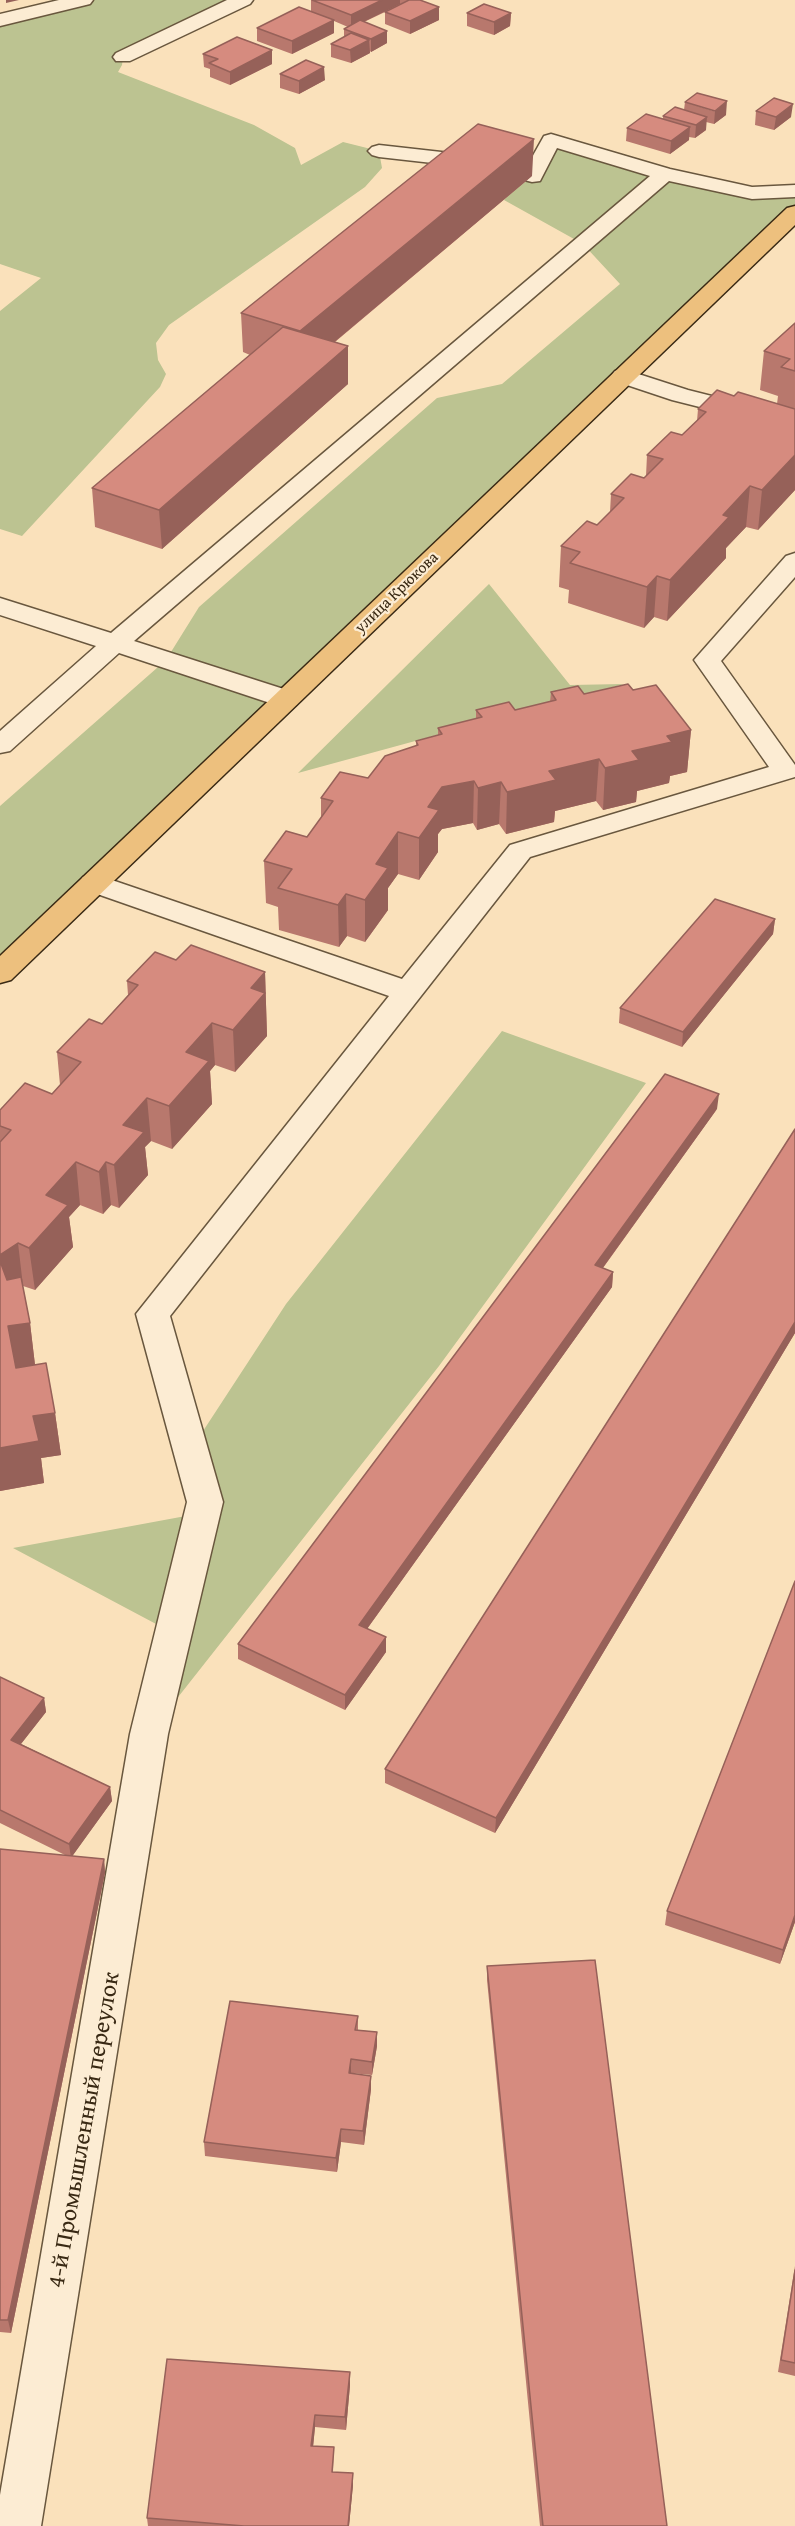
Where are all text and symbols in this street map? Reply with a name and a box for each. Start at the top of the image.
street label: улица Крюкова [351,548,443,638]
street label: 4-й Промышленный переулок [43,1970,127,2290]

